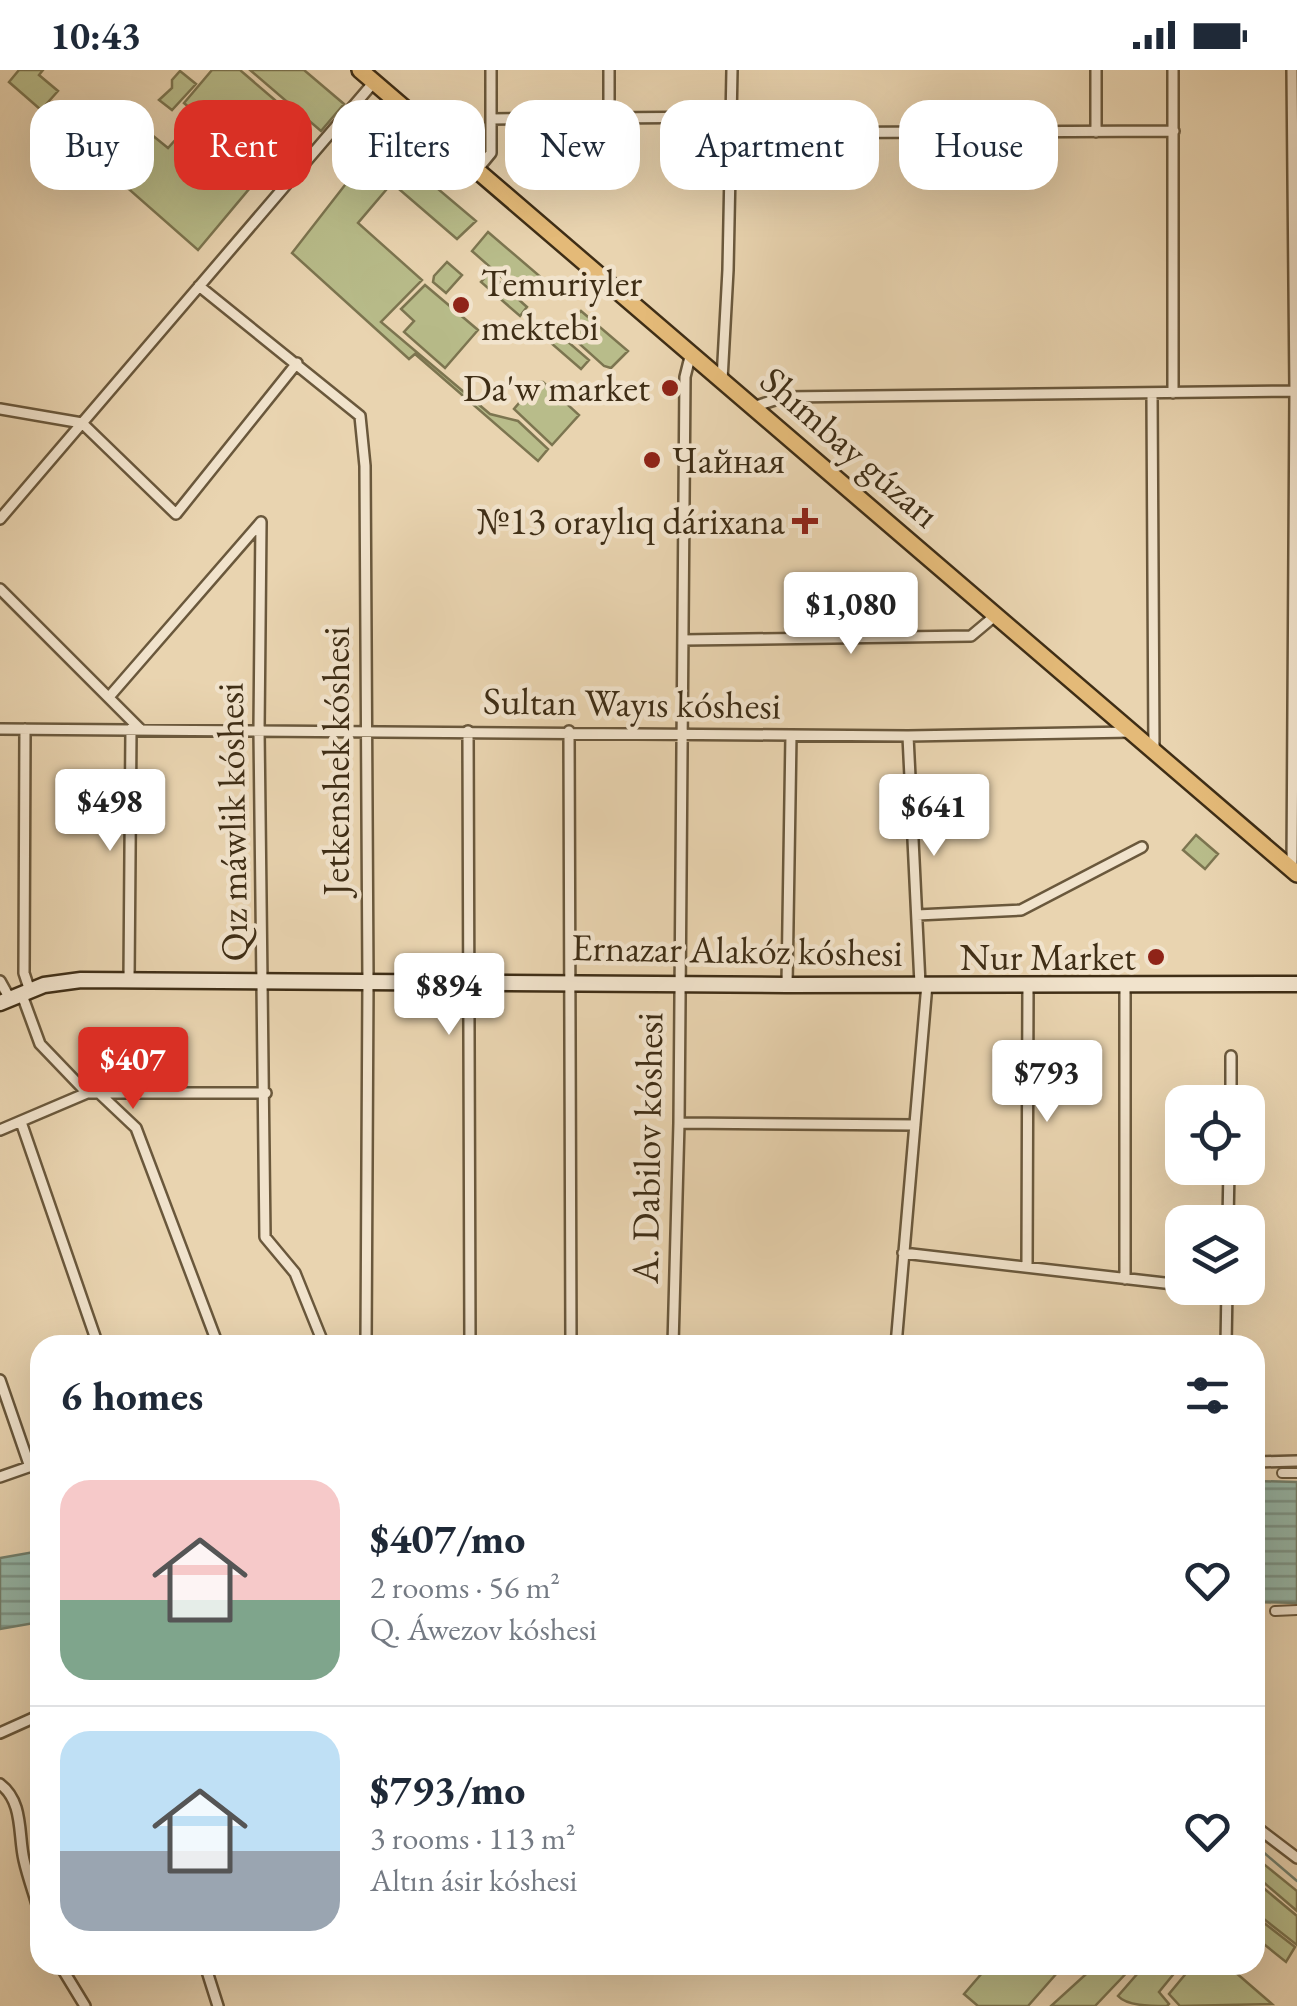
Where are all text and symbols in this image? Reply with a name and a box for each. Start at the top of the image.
text: 10:43 [50,11,141,60]
chip: Buy [30,100,154,190]
chip: Rent [174,100,312,190]
chip: Filters [332,100,485,190]
chip: New [505,100,640,190]
chip: Apartment [660,100,879,190]
chip: House [899,100,1058,190]
place label: Temuriyler mektebi [481,258,642,351]
marker: Temuriyler mektebi [450,294,472,316]
street label: Shımbay gúzarı [750,355,950,538]
place label: Da'w market [463,363,650,412]
marker: Da'w market [659,377,681,399]
place label: Чайная [672,435,785,484]
marker: Чайная [641,449,663,471]
place label: №13 oraylıq dárixana [477,496,786,545]
marker: №13 oraylıq dárixana [794,510,816,532]
pin: $1,080 [770,572,932,657]
text: $1,080 [806,583,896,625]
street label: Jetkenshek kóshesi [311,626,360,899]
street label: Sultan Wayıs kóshesi [483,675,781,730]
street label: Qız máwlik kóshesi [205,682,258,962]
pin: $498 [51,769,169,854]
pin: $641 [875,774,993,859]
text: $498 [77,780,143,822]
text: $641 [901,785,967,827]
street label: Ernazar Alakóz kóshesi [571,922,903,977]
place label: Nur Market [960,932,1136,981]
marker: Nur Market [1145,946,1167,968]
pin: $894 [390,953,508,1038]
text: $894 [416,964,482,1006]
street label: A. Dabilov kóshesi [620,1012,673,1285]
pin: $407 [74,1027,192,1112]
text: $407 [100,1038,166,1080]
pin: $793 [988,1040,1106,1125]
text: $793 [1014,1051,1080,1093]
map controls [1165,1085,1265,1305]
button: locate [1165,1085,1265,1185]
button: layers [1165,1205,1265,1305]
text: 6 homes [60,1368,203,1423]
icon: filters [1180,1368,1235,1423]
text: $407/mo [370,1511,526,1566]
icon: home [140,1520,260,1640]
icon: heart [1180,1553,1235,1608]
text: 2 rooms · 56 m² [370,1566,560,1608]
text: Q. Áwezov kóshesi [370,1608,597,1650]
text: $793/mo [370,1762,526,1817]
icon: home [140,1771,260,1891]
icon: heart [1180,1804,1235,1859]
text: 3 rooms · 113 m² [370,1817,576,1859]
text: Altın ásir kóshesi [370,1859,577,1901]

